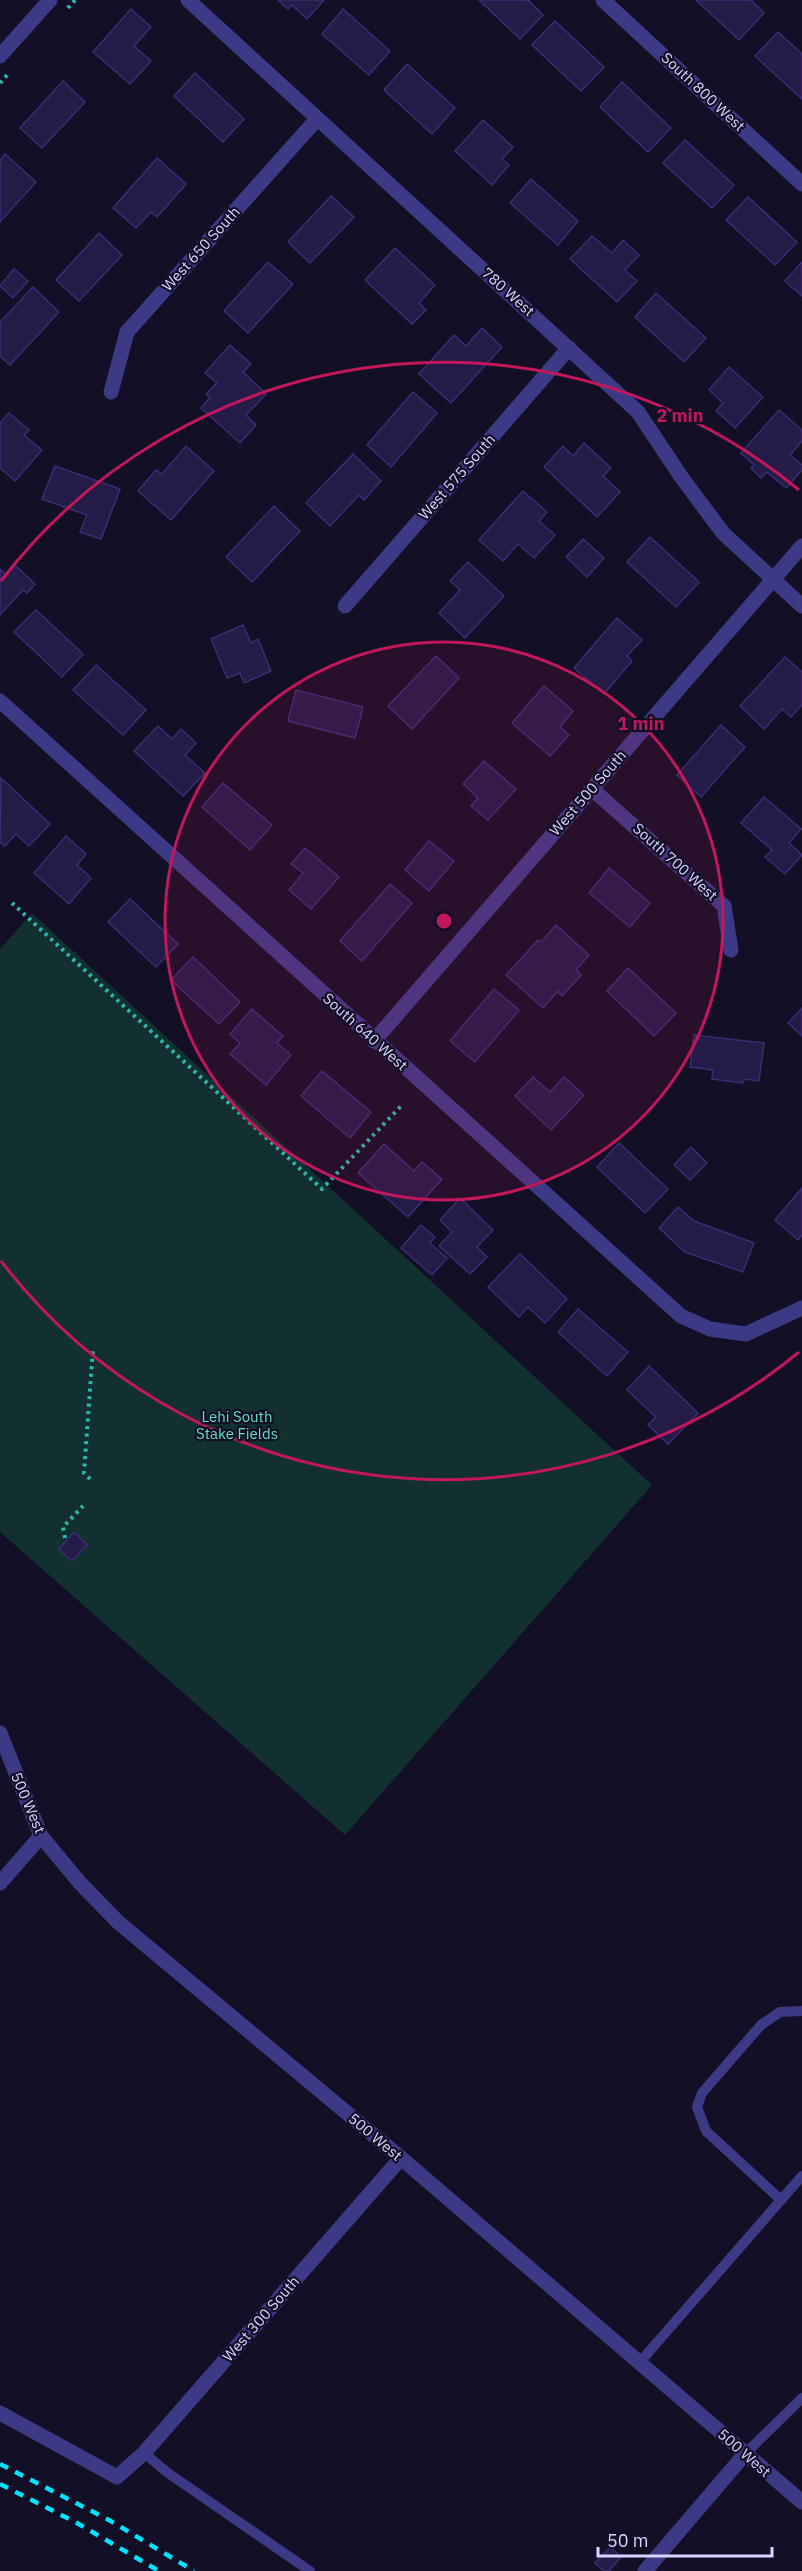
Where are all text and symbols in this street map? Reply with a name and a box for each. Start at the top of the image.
street label: South 800 West [658,48,749,135]
street label: West 650 South [158,202,244,295]
street label: 780 West [478,263,539,320]
text: 2 min [656,404,704,427]
street label: West 575 South [414,430,499,523]
text: 1 min [617,712,665,735]
street label: West 500 South [545,746,630,839]
street label: South 700 West [629,819,722,905]
centre of rings [434,911,454,931]
street label: South 640 West [319,989,412,1075]
park label: Lehi South Stake Fields [196,1407,278,1443]
street label: 500 West [7,1769,50,1836]
street label: 500 West [345,2109,406,2165]
street label: West 300 South [218,2272,303,2365]
street label: 500 West [714,2424,775,2481]
scale bar [598,2520,772,2558]
text: 50 m [607,2529,649,2552]

